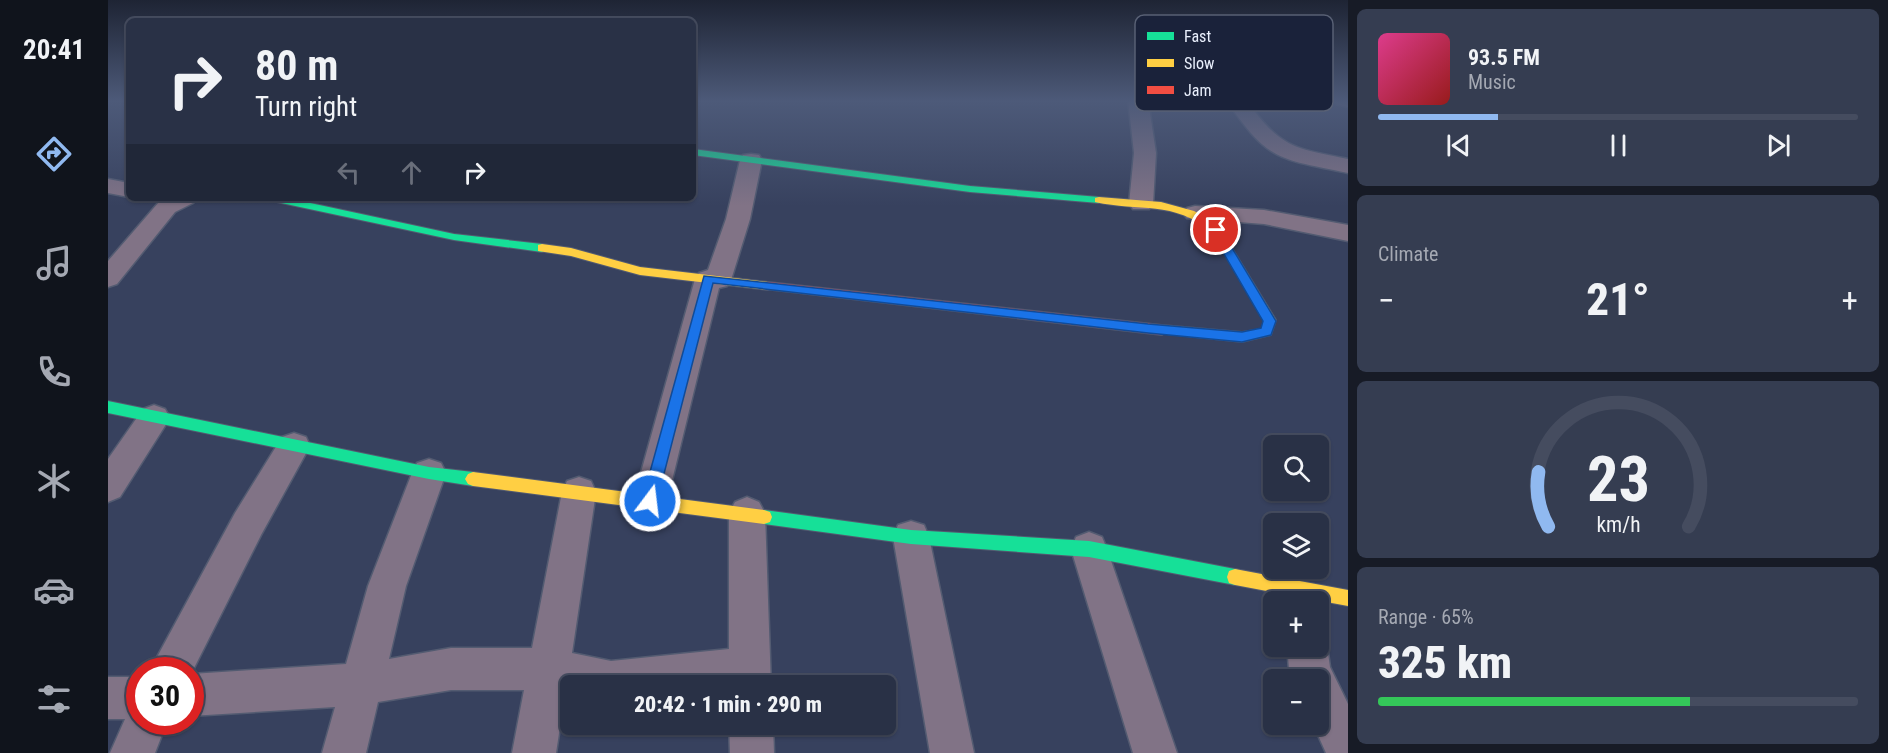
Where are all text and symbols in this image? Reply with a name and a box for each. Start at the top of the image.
legend [1135,15,1333,111]
text: Fast [1184,27,1211,46]
text: 20:41 [23,34,85,66]
text: 80 m [255,41,338,90]
icon: right [156,42,234,120]
text: 93.5 FM [1468,45,1540,70]
text: Slow [1184,54,1214,73]
text: Music [1468,70,1516,94]
text: Jam [1184,81,1211,100]
text: Turn right [255,91,357,123]
icon: previous [1442,129,1475,162]
icon: pause [1602,129,1635,162]
icon: next [1762,129,1795,162]
icon: directions [33,133,75,175]
icon: left [332,156,365,189]
icon: ahead [395,156,428,189]
icon: right [458,156,491,189]
pin [1190,204,1241,255]
icon: arrive [1199,213,1232,246]
icon: music [33,242,75,284]
text: Climate [1378,242,1438,266]
text: 21° [1586,273,1650,326]
text: − [1378,281,1395,320]
text: + [1842,281,1858,320]
icon: phone [33,351,75,393]
map controls [1263,435,1329,735]
button: search [1263,435,1329,501]
text: 23 [1586,443,1650,516]
icon: climate [33,460,75,502]
position arrow [618,469,682,533]
text: km/h [1596,512,1640,537]
button: layers [1263,513,1329,579]
icon: car [33,569,75,611]
button: + [1263,591,1329,657]
text: Range · 65% [1378,605,1474,629]
text: 325 km [1378,636,1512,689]
speed limit sign: 30 [126,657,204,735]
button: − [1263,669,1329,735]
icon: filters [33,678,75,720]
text: 20:42 · 1 min · 290 m [634,692,822,717]

